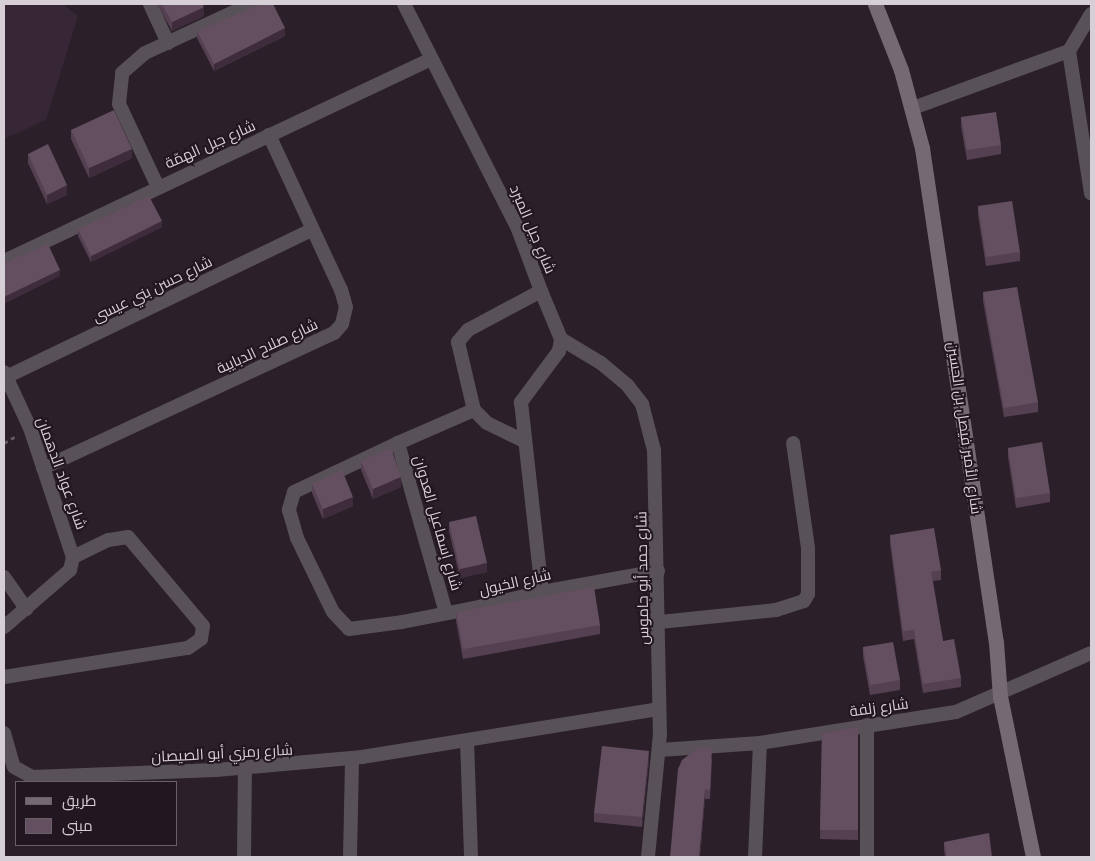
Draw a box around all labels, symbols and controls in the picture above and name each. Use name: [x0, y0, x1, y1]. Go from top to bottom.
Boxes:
street label: شارع جبل الهمّة: [162, 116, 258, 172]
street label: شارع جبل المبرد: [506, 182, 560, 276]
street label: شارع حسن بني عيسى: [89, 252, 215, 326]
street label: شارع صلاح الدبايبة: [213, 315, 321, 377]
street label: شارع الأمير فيصل بن الحسين: [944, 341, 986, 515]
street label: شارع عواد الدهمان: [33, 414, 91, 532]
street label: شارع إسماعيل العدوان: [410, 453, 466, 593]
street label: شارع حمد أبو جاموس: [632, 511, 652, 645]
street label: شارع الخيول: [477, 565, 553, 599]
street label: شارع زلفة: [848, 694, 910, 720]
street label: شارع رمزي أبو الصيصان: [151, 740, 293, 766]
legend: [15, 781, 178, 846]
text: طريق: [62, 791, 96, 810]
text: مبنى: [62, 816, 93, 835]

